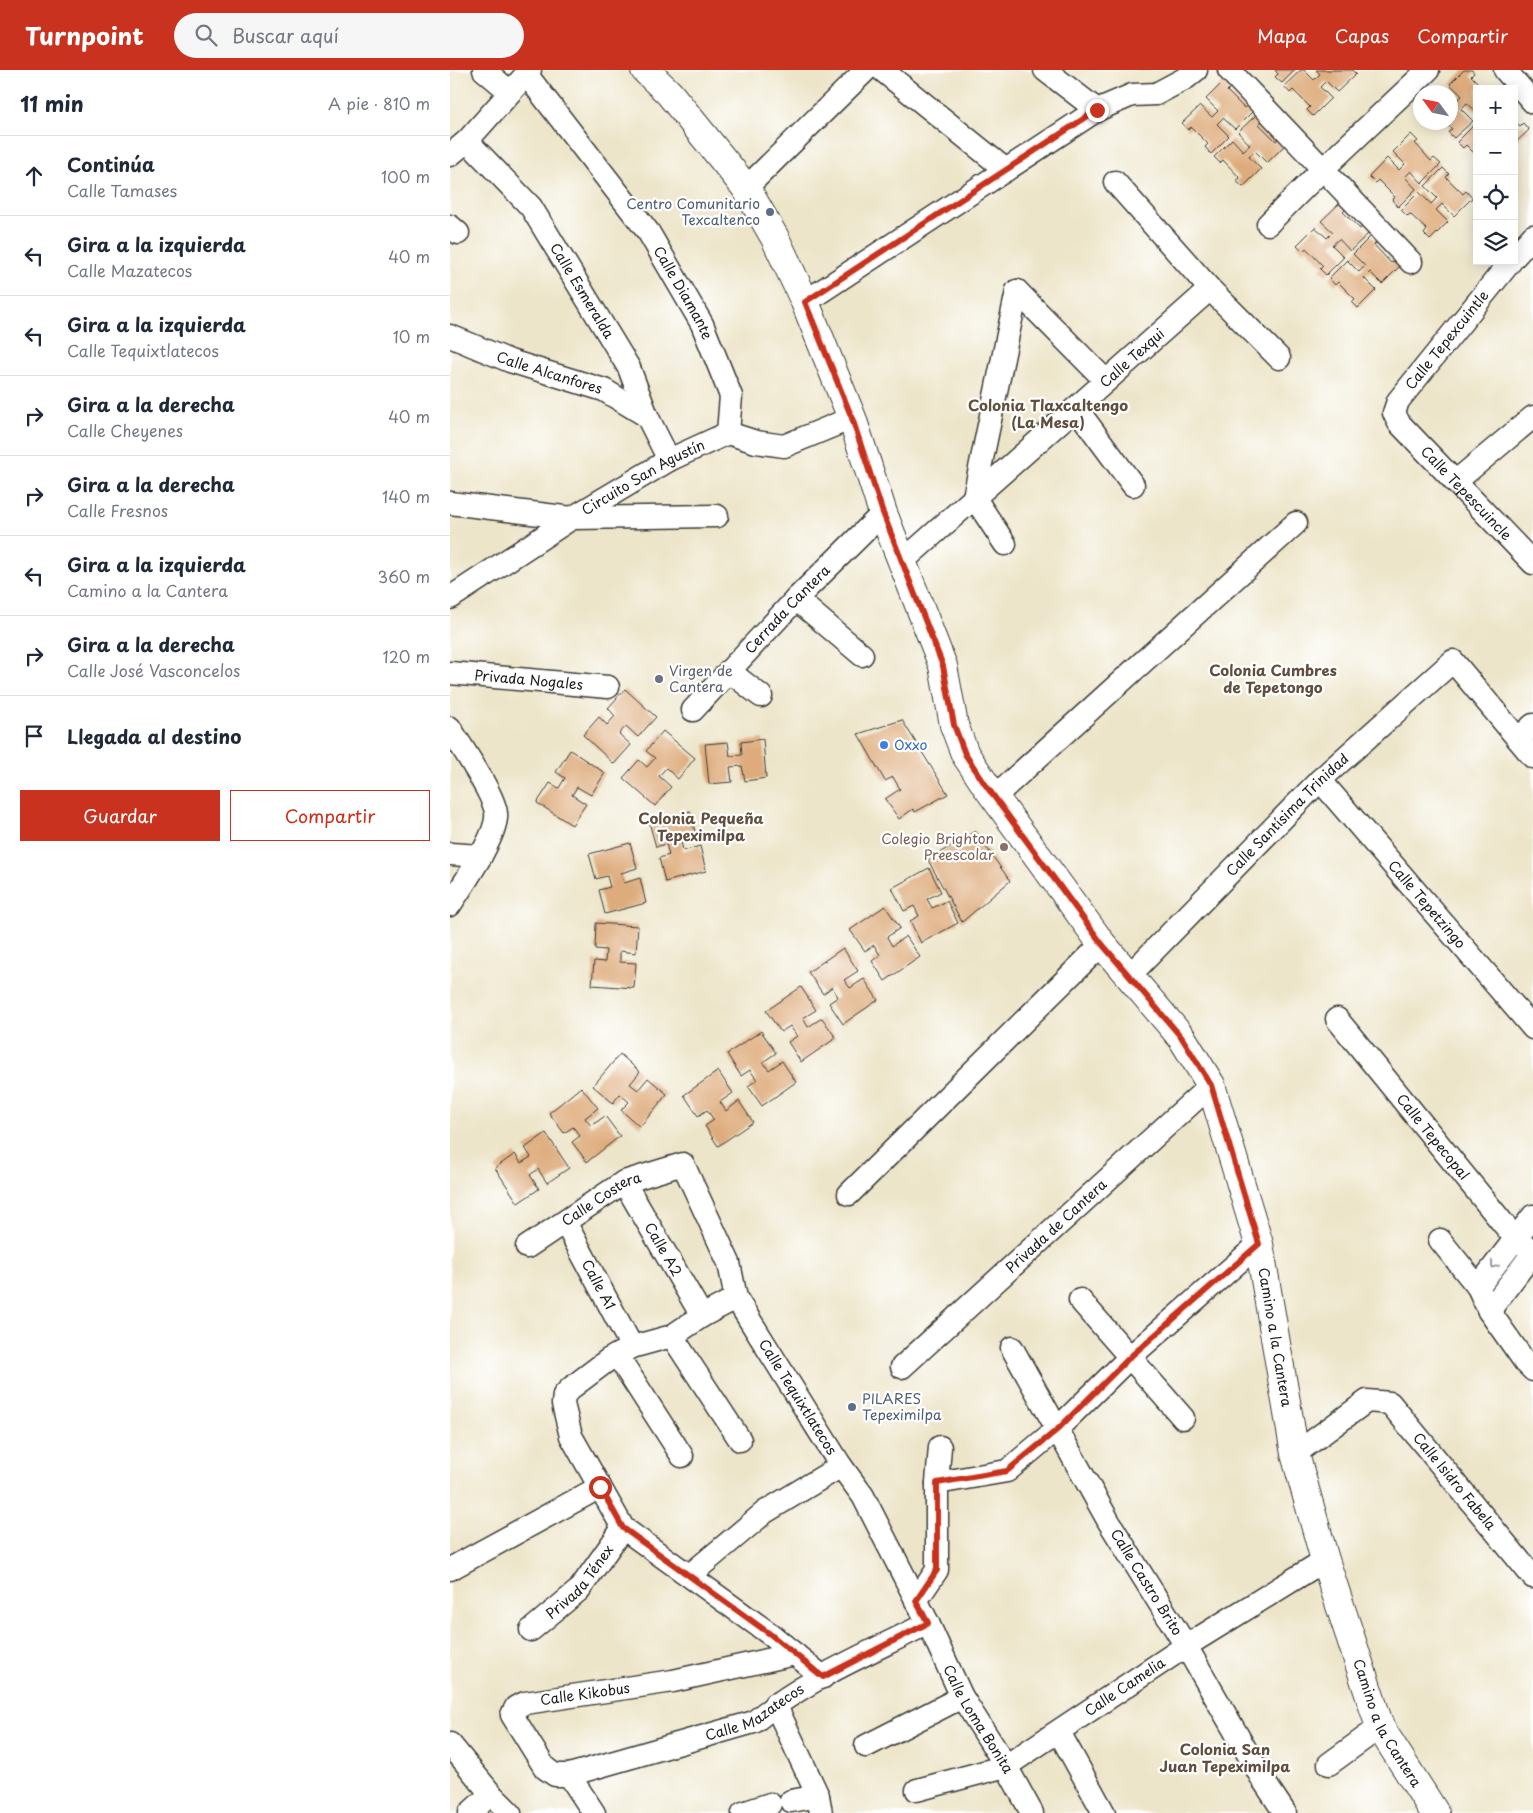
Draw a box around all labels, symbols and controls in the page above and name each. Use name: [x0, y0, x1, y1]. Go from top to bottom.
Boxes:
search box: [174, 13, 524, 58]
text: Turnpoint: [25, 17, 144, 53]
icon: search: [192, 21, 220, 49]
text: Buscar aquí: [232, 21, 339, 49]
text: Mapa: [1257, 22, 1307, 49]
text: Capas: [1335, 22, 1389, 49]
text: Compartir: [1417, 22, 1508, 49]
north arrow: [1413, 85, 1458, 130]
map controls: [1473, 85, 1518, 265]
button: +: [1473, 85, 1518, 130]
text: 11 min: [20, 87, 84, 119]
text: A pie · 810 m: [328, 91, 430, 115]
route end: [1086, 99, 1109, 122]
button: −: [1473, 130, 1518, 175]
text: Continúa: [67, 150, 155, 178]
icon: ahead: [20, 162, 48, 190]
text: 100 m: [381, 164, 430, 188]
button: locate: [1473, 175, 1518, 220]
text: Calle Tamases: [67, 178, 177, 202]
place label: Centro Comunitario Texcaltenco: [626, 193, 760, 230]
marker: Centro Comunitario Texcaltenco: [764, 206, 776, 218]
button: layers: [1473, 220, 1518, 265]
text: Gira a la izquierda: [67, 230, 246, 258]
street label: Calle Esmeralda: [545, 239, 620, 343]
icon: left: [20, 242, 48, 270]
street label: Calle Diamante: [649, 242, 718, 343]
text: 40 m: [388, 244, 430, 268]
text: Calle Mazatecos: [67, 258, 192, 282]
street label: Calle Tepexcuintle: [1400, 285, 1493, 394]
text: Gira a la izquierda: [67, 310, 246, 338]
icon: left: [20, 322, 48, 350]
street label: Calle Texqui: [1095, 323, 1169, 392]
text: 10 m: [393, 324, 430, 348]
text: Calle Tequixtlatecos: [67, 338, 219, 362]
street label: Calle Alcanfores: [493, 345, 605, 399]
text: Gira a la derecha: [67, 390, 235, 418]
district label: Colonia Tlaxcaltengo (La Mesa): [968, 393, 1128, 433]
icon: right: [20, 402, 48, 430]
text: 40 m: [388, 404, 430, 428]
text: Calle Cheyenes: [67, 418, 183, 442]
street label: Circuito San Agustín: [577, 434, 708, 520]
street label: Calle Tepescuincle: [1416, 441, 1517, 545]
text: Gira a la derecha: [67, 470, 235, 498]
icon: right: [20, 482, 48, 510]
text: 140 m: [382, 484, 430, 508]
text: Calle Fresnos: [67, 498, 168, 522]
text: Gira a la izquierda: [67, 550, 246, 578]
street label: Cerrada Cantera: [739, 560, 835, 658]
icon: left: [20, 562, 48, 590]
text: 360 m: [378, 564, 430, 588]
text: Camino a la Cantera: [67, 578, 228, 602]
text: Gira a la derecha: [67, 630, 235, 658]
icon: right: [20, 642, 48, 670]
text: 120 m: [383, 644, 430, 668]
text: Calle José Vasconcelos: [67, 658, 240, 682]
district label: Colonia Cumbres de Tepetongo: [1209, 658, 1337, 698]
place label: Virgen de Cantera: [669, 660, 733, 697]
street label: Privada Nogales: [473, 664, 584, 695]
marker: Virgen de Cantera: [653, 673, 665, 685]
icon: arrive: [20, 722, 48, 750]
text: Llegada al destino: [67, 722, 241, 750]
place label: Oxxo: [894, 734, 927, 755]
marker: Oxxo: [878, 739, 890, 751]
street label: Calle Santísima Trinidad: [1221, 748, 1353, 881]
button: Guardar: [20, 790, 220, 841]
button: Compartir: [230, 790, 430, 841]
district label: Colonia Pequeña Tepeximilpa: [638, 806, 764, 846]
place label: Colegio Brighton Preescolar: [881, 828, 995, 865]
marker: Colegio Brighton Preescolar: [998, 841, 1010, 853]
street label: Calle Tepetzingo: [1383, 855, 1471, 953]
street label: Calle Tepecopal: [1392, 1089, 1475, 1184]
street label: Calle Costera: [557, 1166, 644, 1231]
street label: Privada de Cantera: [1001, 1174, 1112, 1277]
street label: Calle A2: [640, 1218, 688, 1280]
street label: Calle A1: [577, 1256, 621, 1313]
one-way arrow: [1492, 1259, 1500, 1268]
street label: Camino a la Cantera: [1253, 1266, 1298, 1409]
street label: Calle Tequixtlatecos: [754, 1335, 842, 1459]
place label: PILARES Tepeximilpa: [862, 1388, 942, 1425]
marker: PILARES Tepeximilpa: [846, 1401, 858, 1413]
street label: Calle Isidro Fabela: [1408, 1428, 1502, 1535]
route start: [589, 1476, 612, 1499]
street label: Calle Castro Brito: [1106, 1525, 1188, 1639]
street label: Privada Ténex: [541, 1540, 618, 1623]
street label: Calle Camelia: [1080, 1652, 1169, 1721]
street label: Camino a la Cantera: [1348, 1656, 1427, 1792]
street label: Calle Loma Bonita: [938, 1661, 1019, 1777]
street label: Calle Kikobus: [539, 1677, 631, 1710]
street label: Calle Mazatecos: [703, 1678, 808, 1745]
district label: Colonia San Juan Tepeximilpa: [1160, 1737, 1291, 1777]

